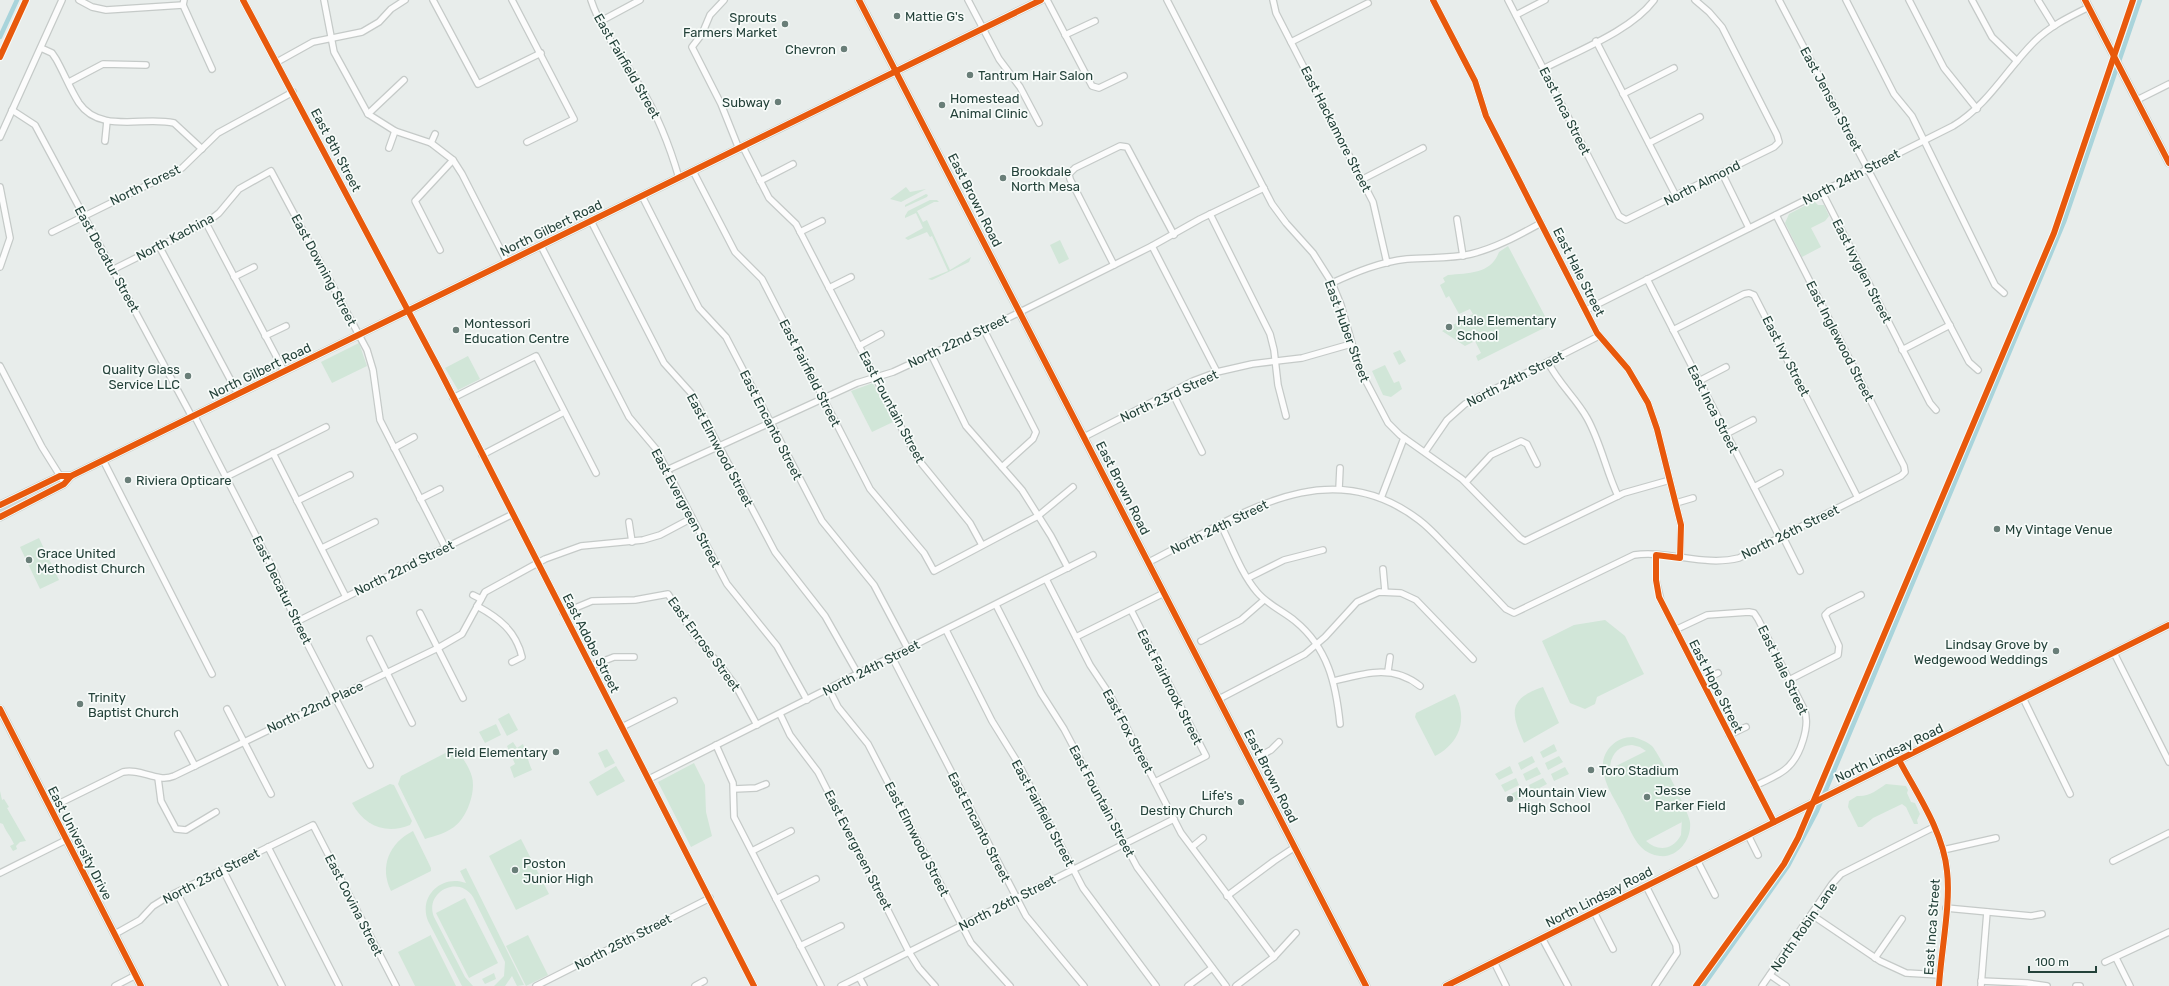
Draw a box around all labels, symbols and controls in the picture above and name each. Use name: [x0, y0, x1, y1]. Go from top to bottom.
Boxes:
place label: Mattie G's: [905, 9, 965, 24]
place label: Sprouts Farmers Market: [683, 10, 777, 40]
street label: East Fairfield Street: [591, 11, 663, 121]
marker: Mattie G's: [892, 11, 902, 21]
marker: Sprouts Farmers Market: [780, 19, 790, 29]
place label: Chevron: [785, 42, 836, 57]
marker: Chevron: [839, 44, 849, 54]
street label: East Jensen Street: [1797, 44, 1865, 154]
street label: East Hackamore Street: [1298, 64, 1374, 194]
street label: East Inca Street: [1536, 65, 1594, 157]
place label: Tantrum Hair Salon: [978, 68, 1093, 83]
marker: Tantrum Hair Salon: [965, 70, 975, 80]
place label: Homestead Animal Clinic: [950, 91, 1028, 121]
place label: Subway: [722, 95, 770, 110]
marker: Subway: [773, 97, 783, 107]
marker: Homestead Animal Clinic: [937, 100, 947, 110]
street label: East 8th Street: [308, 106, 364, 194]
street label: North 24th Street: [1800, 146, 1902, 208]
street label: East Brown Road: [945, 151, 1005, 249]
street label: North Almond: [1661, 157, 1743, 209]
street label: North Forest: [107, 162, 183, 208]
place label: Brookdale North Mesa: [1011, 164, 1080, 194]
marker: Brookdale North Mesa: [998, 173, 1008, 183]
street label: North Gilbert Road: [497, 197, 605, 259]
street label: East Decatur Street: [72, 203, 142, 315]
street label: North Kachina: [134, 210, 216, 264]
street label: East Downing Street: [287, 212, 360, 329]
street label: East Ivyglen Street: [1828, 217, 1895, 326]
street label: East Hale Street: [1550, 225, 1608, 319]
street label: East Huber Street: [1322, 278, 1372, 384]
street label: East Inglewood Street: [1802, 278, 1877, 404]
street label: North 22nd Street: [905, 311, 1011, 371]
place label: Hale Elementary School: [1457, 313, 1556, 343]
street label: East Ivy Street: [1759, 313, 1813, 399]
place label: Montessori Education Centre: [464, 316, 569, 346]
street label: East Fairfield Street: [776, 317, 844, 429]
marker: Hale Elementary School: [1444, 322, 1454, 332]
marker: Montessori Education Centre: [451, 325, 461, 335]
street label: North Gilbert Road: [206, 340, 314, 402]
street label: North 24th Street: [1464, 348, 1566, 410]
street label: East Fountain Street: [856, 349, 928, 465]
place label: Quality Glass Service LLC: [102, 362, 180, 392]
street label: East Inca Street: [1684, 363, 1742, 455]
street label: North 23rd Street: [1118, 367, 1220, 425]
street label: East Encanto Street: [737, 368, 805, 482]
marker: Quality Glass Service LLC: [183, 371, 193, 381]
street label: East Elmwood Street: [684, 391, 756, 509]
street label: East Brown Road: [1093, 439, 1153, 537]
street label: East Evergreen Street: [647, 446, 724, 570]
place label: Riviera Opticare: [136, 473, 232, 488]
marker: Riviera Opticare: [123, 475, 133, 485]
street label: North 24th Street: [1168, 497, 1270, 557]
street label: North 26th Street: [1739, 502, 1841, 562]
place label: My Vintage Venue: [2005, 522, 2113, 538]
marker: My Vintage Venue: [1992, 524, 2002, 534]
street label: East Decatur Street: [249, 533, 315, 647]
street label: North 22nd Street: [352, 537, 456, 599]
place label: Grace United Methodist Church: [37, 546, 145, 576]
marker: Grace United Methodist Church: [24, 555, 34, 565]
street label: East Adobe Street: [560, 591, 622, 695]
street label: East Enrose Street: [665, 594, 743, 694]
street label: East Hale Street: [1755, 623, 1811, 717]
street label: East Fairbrook Street: [1134, 627, 1206, 747]
street label: North 24th Street: [820, 637, 922, 699]
street label: East Hope Street: [1686, 637, 1746, 735]
place label: Lindsay Grove by Wedgewood Weddings: [1914, 637, 2048, 668]
marker: Lindsay Grove by Wedgewood Weddings: [2051, 646, 2061, 656]
street label: North 22nd Place: [264, 678, 366, 736]
street label: East Fox Street: [1100, 687, 1156, 775]
place label: Trinity Baptist Church: [88, 690, 179, 720]
marker: Trinity Baptist Church: [75, 699, 85, 709]
street label: North Lindsay Road: [1833, 720, 1945, 786]
street label: East Brown Road: [1241, 727, 1301, 825]
street label: East Fountain Street: [1066, 743, 1138, 859]
place label: Field Elementary: [447, 745, 548, 760]
marker: Field Elementary: [551, 747, 561, 757]
street label: East Fairfield Street: [1009, 757, 1077, 869]
place label: Toro Stadium: [1599, 763, 1679, 778]
marker: Toro Stadium: [1586, 765, 1596, 775]
street label: East Encanto Street: [945, 770, 1013, 884]
street label: East Elmwood Street: [882, 779, 952, 899]
place label: Jesse Parker Field: [1655, 783, 1726, 813]
street label: East University Drive: [45, 784, 115, 902]
place label: Mountain View High School: [1518, 785, 1607, 816]
street label: East Evergreen Street: [820, 788, 895, 913]
place label: Life's Destiny Church: [1140, 788, 1233, 818]
marker: Jesse Parker Field: [1642, 792, 1652, 802]
marker: Mountain View High School: [1505, 794, 1515, 804]
marker: Life's Destiny Church: [1236, 797, 1246, 807]
street label: North 23rd Street: [160, 845, 262, 907]
street label: East Covina Street: [322, 852, 386, 958]
place label: Poston Junior High: [523, 856, 593, 887]
street label: North Lindsay Road: [1543, 863, 1655, 931]
marker: Poston Junior High: [510, 865, 520, 875]
street label: North 26th Street: [956, 872, 1058, 934]
street label: East Inca Street: [1921, 878, 1943, 976]
street label: North Robin Lane: [1768, 880, 1840, 974]
street label: North 25th Street: [572, 911, 674, 973]
scale bar: [2029, 948, 2096, 974]
text: 100 m: [2035, 955, 2069, 969]

